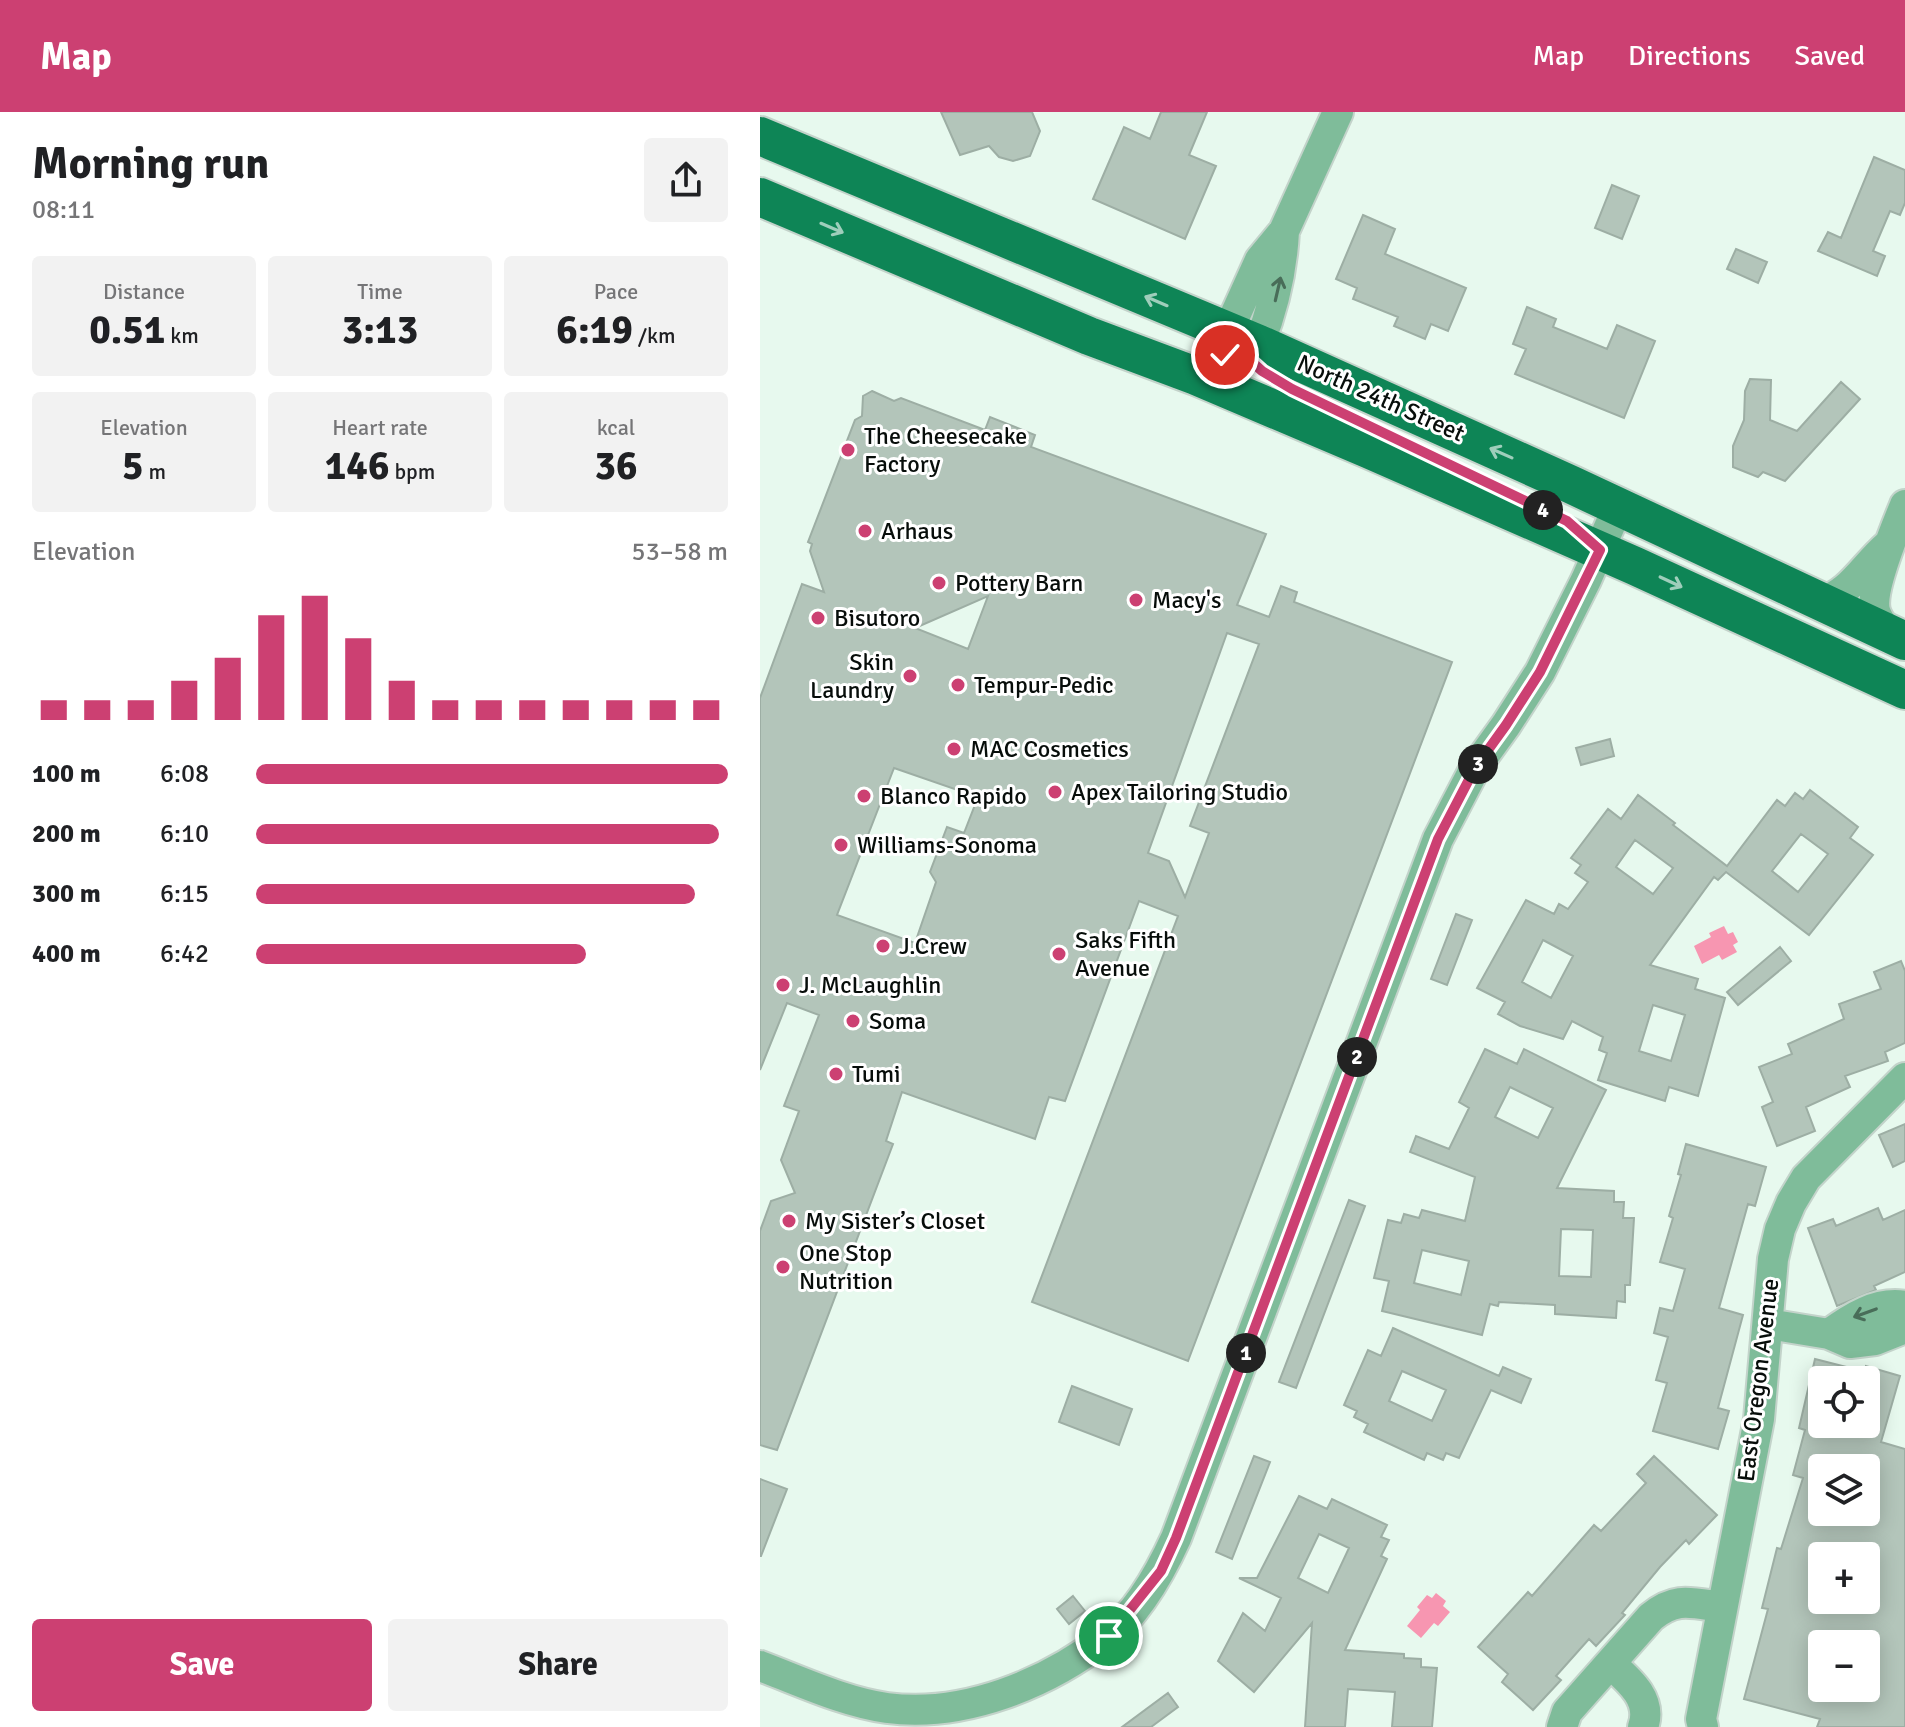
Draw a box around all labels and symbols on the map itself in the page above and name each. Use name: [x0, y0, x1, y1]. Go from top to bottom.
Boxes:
one-way arrow: [819, 221, 844, 236]
one-way arrow: [1271, 276, 1286, 302]
one-way arrow: [1144, 293, 1169, 308]
pin: [1191, 321, 1259, 389]
street label: North 24th Street: [1293, 348, 1469, 448]
place label: The Cheesecake Factory: [864, 421, 1027, 479]
marker: The Cheesecake Factory: [839, 441, 857, 459]
one-way arrow: [1490, 445, 1514, 460]
pin: 4: [1523, 490, 1563, 530]
place label: Arhaus: [881, 516, 953, 546]
marker: Arhaus: [856, 522, 874, 540]
place label: Pottery Barn: [955, 568, 1083, 598]
marker: Pottery Barn: [930, 574, 948, 592]
one-way arrow: [1659, 575, 1683, 590]
place label: Macy's: [1152, 585, 1221, 615]
marker: Macy's: [1127, 591, 1145, 609]
place label: Bisutoro: [834, 603, 920, 633]
marker: Bisutoro: [809, 609, 827, 627]
place label: Skin Laundry: [810, 647, 894, 705]
marker: Skin Laundry: [901, 667, 919, 685]
place label: Tempur-Pedic: [974, 670, 1113, 700]
marker: Tempur-Pedic: [949, 676, 967, 694]
place label: MAC Cosmetics: [970, 734, 1129, 764]
marker: MAC Cosmetics: [945, 740, 963, 758]
pin: 3: [1458, 744, 1498, 784]
place label: Apex Tailoring Studio: [1071, 777, 1288, 807]
place label: Blanco Rapido: [880, 781, 1027, 811]
marker: Apex Tailoring Studio: [1046, 783, 1064, 801]
marker: Blanco Rapido: [855, 787, 873, 805]
place label: Williams-Sonoma: [857, 830, 1037, 860]
marker: Williams-Sonoma: [832, 836, 850, 854]
place label: Saks Fifth Avenue: [1075, 925, 1176, 983]
place label: J.Crew: [899, 931, 967, 961]
marker: J.Crew: [874, 937, 892, 955]
marker: Saks Fifth Avenue: [1050, 945, 1068, 963]
place label: J. McLaughlin: [799, 970, 941, 1000]
marker: J. McLaughlin: [774, 976, 792, 994]
place label: Soma: [869, 1006, 926, 1036]
marker: Soma: [844, 1012, 862, 1030]
pin: 2: [1337, 1037, 1377, 1077]
place label: Tumi: [852, 1059, 901, 1089]
marker: Tumi: [827, 1065, 845, 1083]
place label: My Sister’s Closet: [805, 1206, 985, 1236]
marker: My Sister’s Closet: [780, 1212, 798, 1230]
place label: One Stop Nutrition: [799, 1238, 893, 1296]
marker: One Stop Nutrition: [774, 1258, 792, 1276]
street label: East Oregon Avenue: [1731, 1277, 1785, 1483]
one-way arrow: [1853, 1307, 1878, 1322]
pin: 1: [1226, 1333, 1266, 1373]
pin: [1075, 1602, 1143, 1670]

